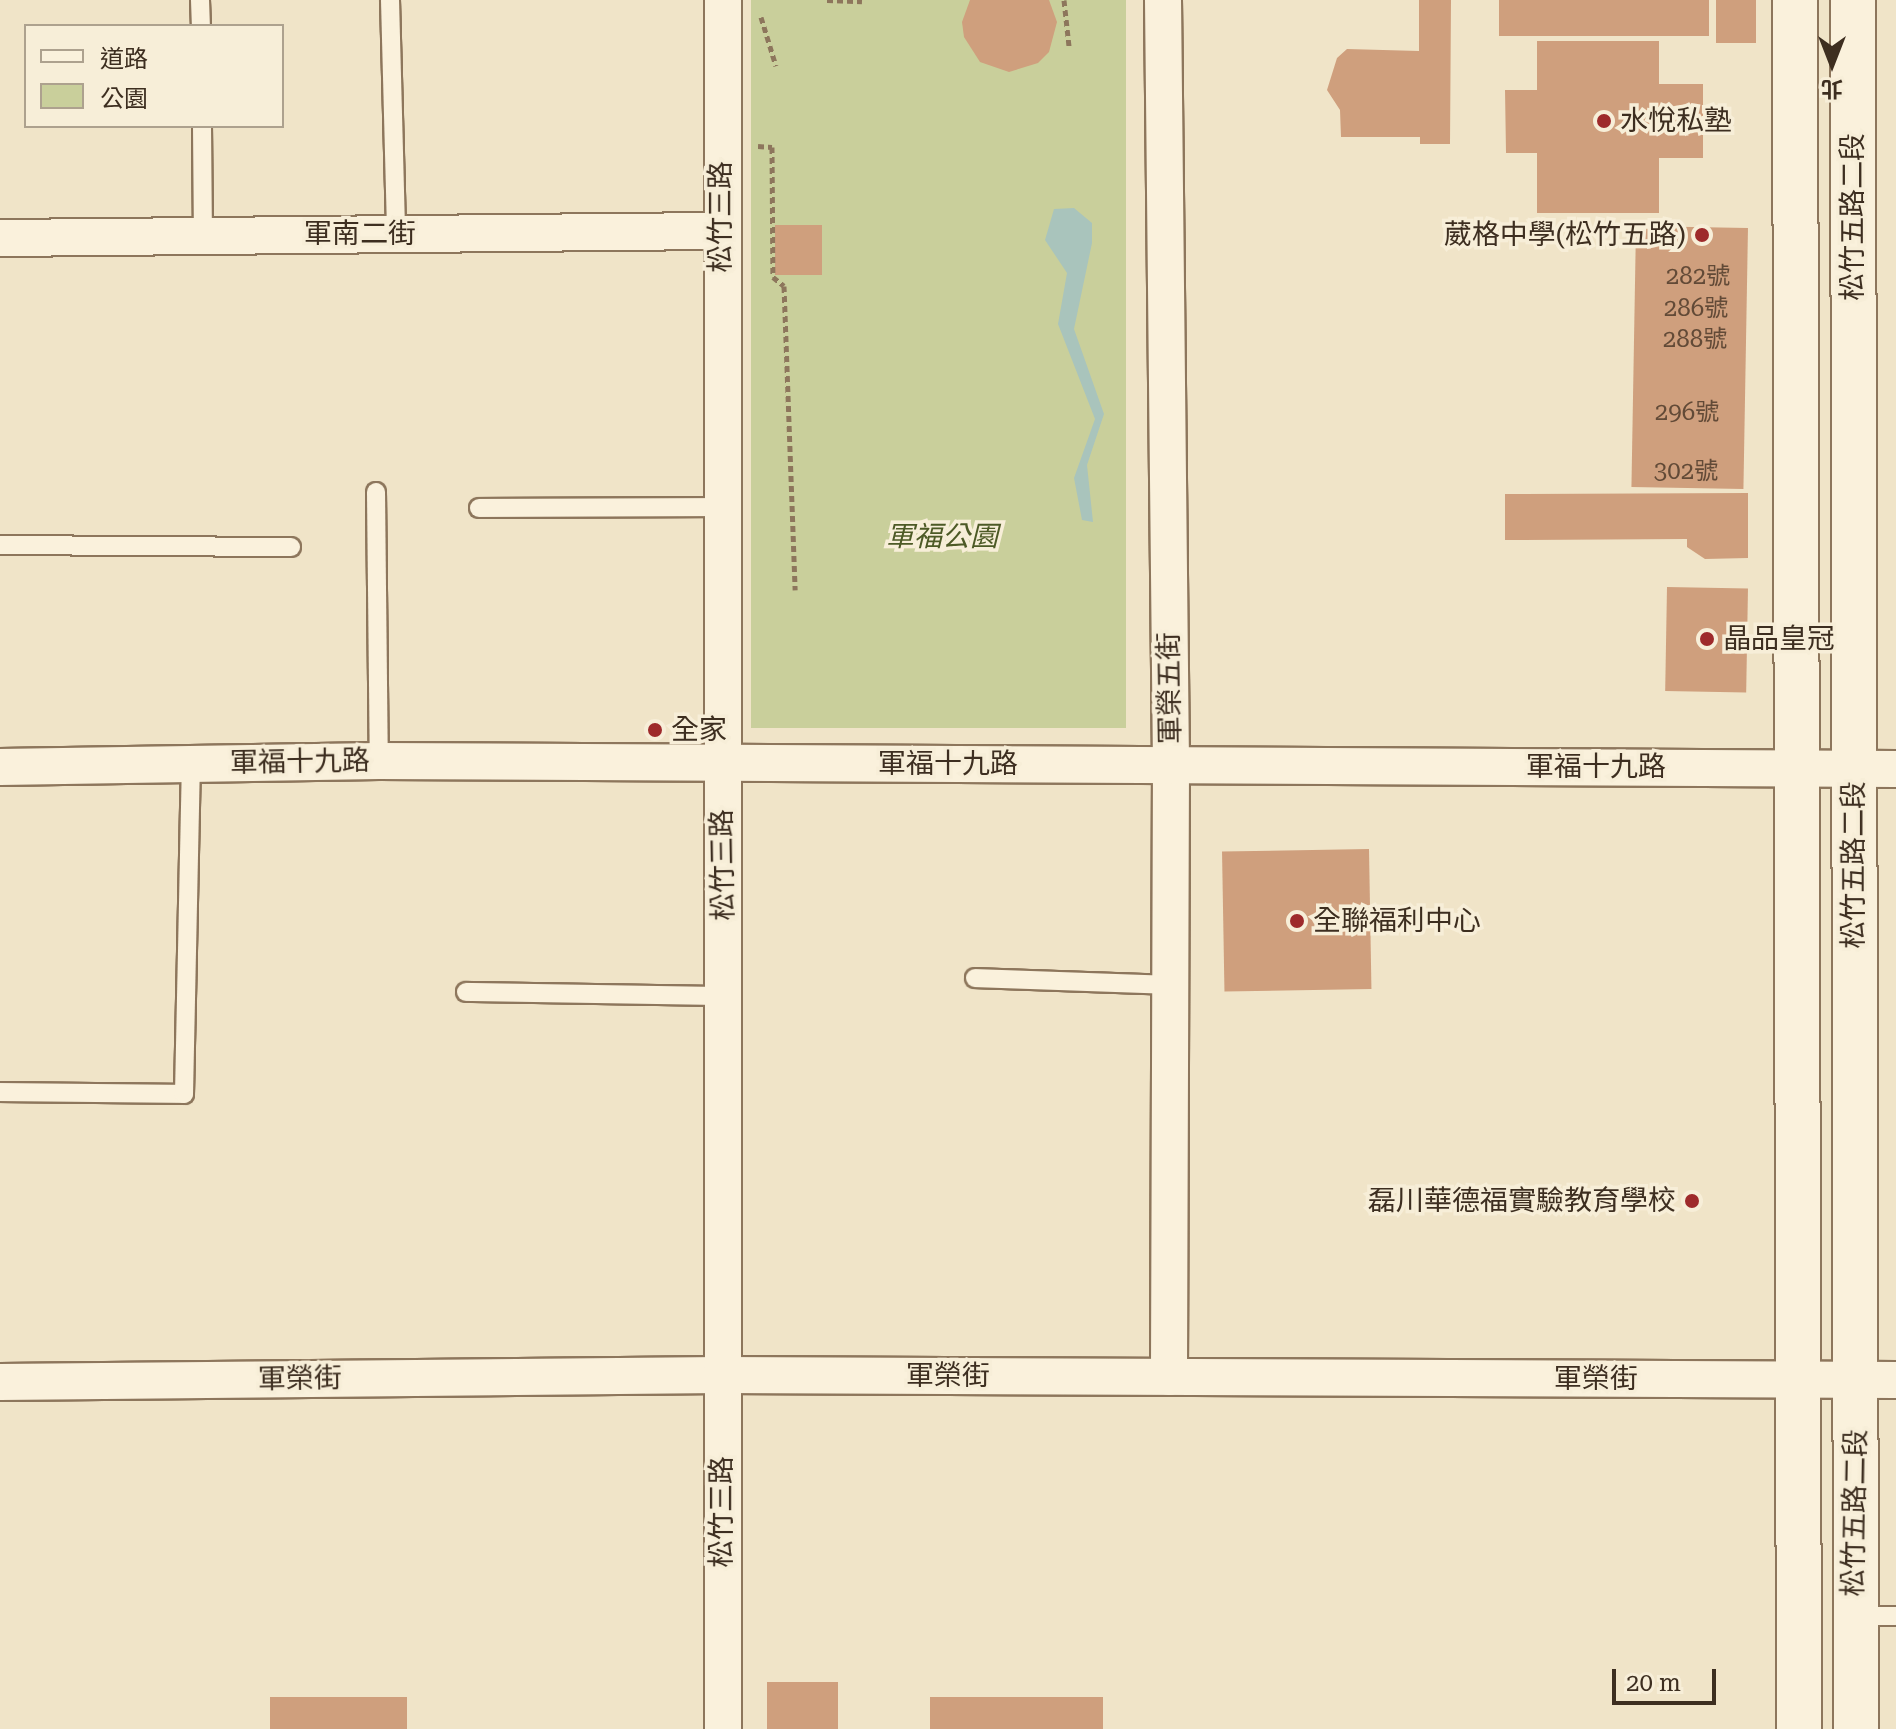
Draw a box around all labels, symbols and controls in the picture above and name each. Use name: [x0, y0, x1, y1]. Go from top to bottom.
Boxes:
legend: [24, 24, 284, 128]
north arrow: [1792, 24, 1872, 104]
text: 道路: [100, 45, 148, 73]
text: 北: [1821, 76, 1843, 101]
text: 公園: [100, 85, 148, 113]
place label: 水悅私塾: [1620, 104, 1732, 138]
marker: 水悅私塾: [1595, 112, 1613, 130]
street label: 松竹五路二段: [1836, 133, 1870, 301]
street label: 松竹三路: [704, 161, 738, 273]
street label: 軍南二街: [304, 217, 416, 251]
place label: 葳格中學(松竹五路): [1444, 218, 1686, 252]
marker: 葳格中學(松竹五路): [1693, 226, 1711, 244]
house number: 282號: [1666, 263, 1730, 291]
house number: 286號: [1664, 295, 1728, 323]
house number: 288號: [1663, 326, 1727, 354]
house number: 296號: [1655, 399, 1719, 427]
house number: 302號: [1654, 458, 1718, 486]
park label: 軍福公園: [886, 520, 998, 554]
place label: 晶品皇冠: [1723, 622, 1835, 656]
marker: 晶品皇冠: [1698, 630, 1716, 648]
street label: 軍榮五街: [1152, 632, 1188, 744]
place label: 全家: [671, 713, 727, 747]
marker: 全家: [646, 721, 664, 739]
street label: 軍福十九路: [230, 744, 370, 780]
street label: 軍福十九路: [878, 747, 1018, 781]
street label: 軍福十九路: [1526, 750, 1666, 784]
street label: 松竹五路二段: [1837, 781, 1871, 949]
street label: 松竹三路: [705, 809, 741, 921]
place label: 全聯福利中心: [1313, 904, 1481, 938]
marker: 全聯福利中心: [1288, 912, 1306, 930]
place label: 磊川華德福實驗教育學校: [1368, 1184, 1676, 1218]
marker: 磊川華德福實驗教育學校: [1683, 1192, 1701, 1210]
street label: 軍榮街: [906, 1359, 990, 1393]
street label: 軍榮街: [258, 1361, 342, 1397]
street label: 軍榮街: [1554, 1362, 1638, 1396]
street label: 松竹五路二段: [1837, 1429, 1873, 1597]
street label: 松竹三路: [705, 1456, 739, 1568]
scale bar: [1616, 1653, 1720, 1703]
text: 20 m: [1626, 1669, 1681, 1697]

